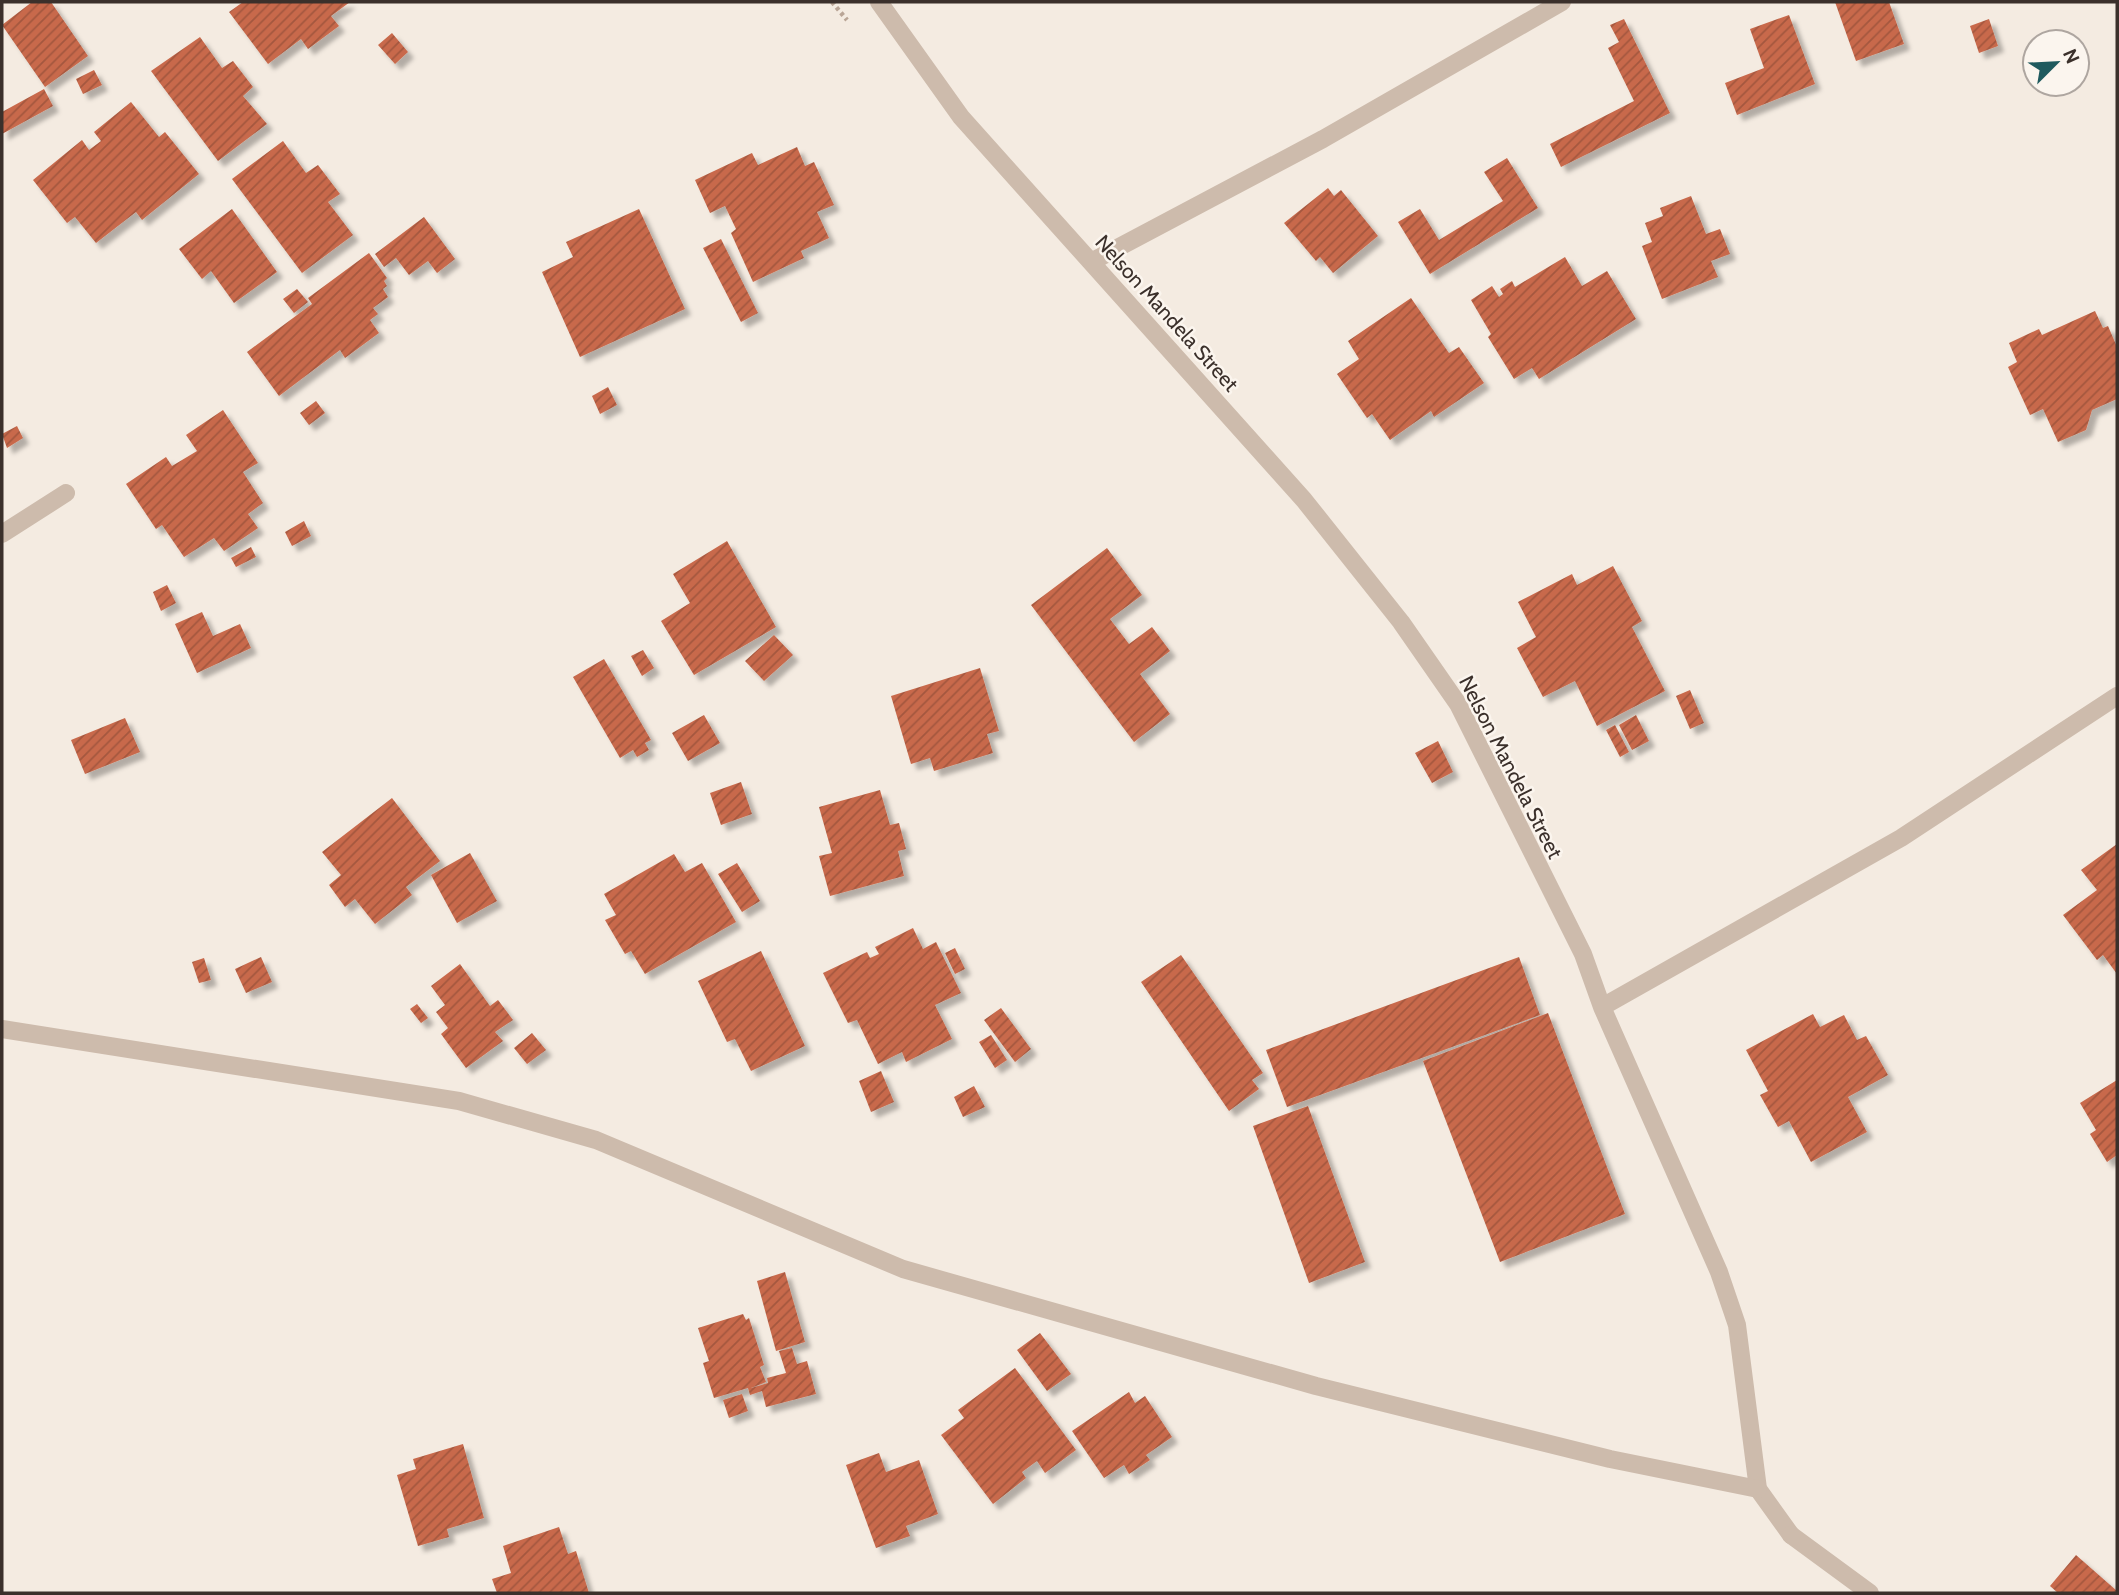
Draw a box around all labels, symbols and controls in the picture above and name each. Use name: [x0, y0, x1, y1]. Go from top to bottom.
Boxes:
north arrow: [2021, 28, 2091, 98]
text: N: [2058, 45, 2084, 67]
street label: Nelson Mandela Street: [1090, 230, 1244, 396]
street label: Nelson Mandela Street: [1454, 671, 1568, 863]

